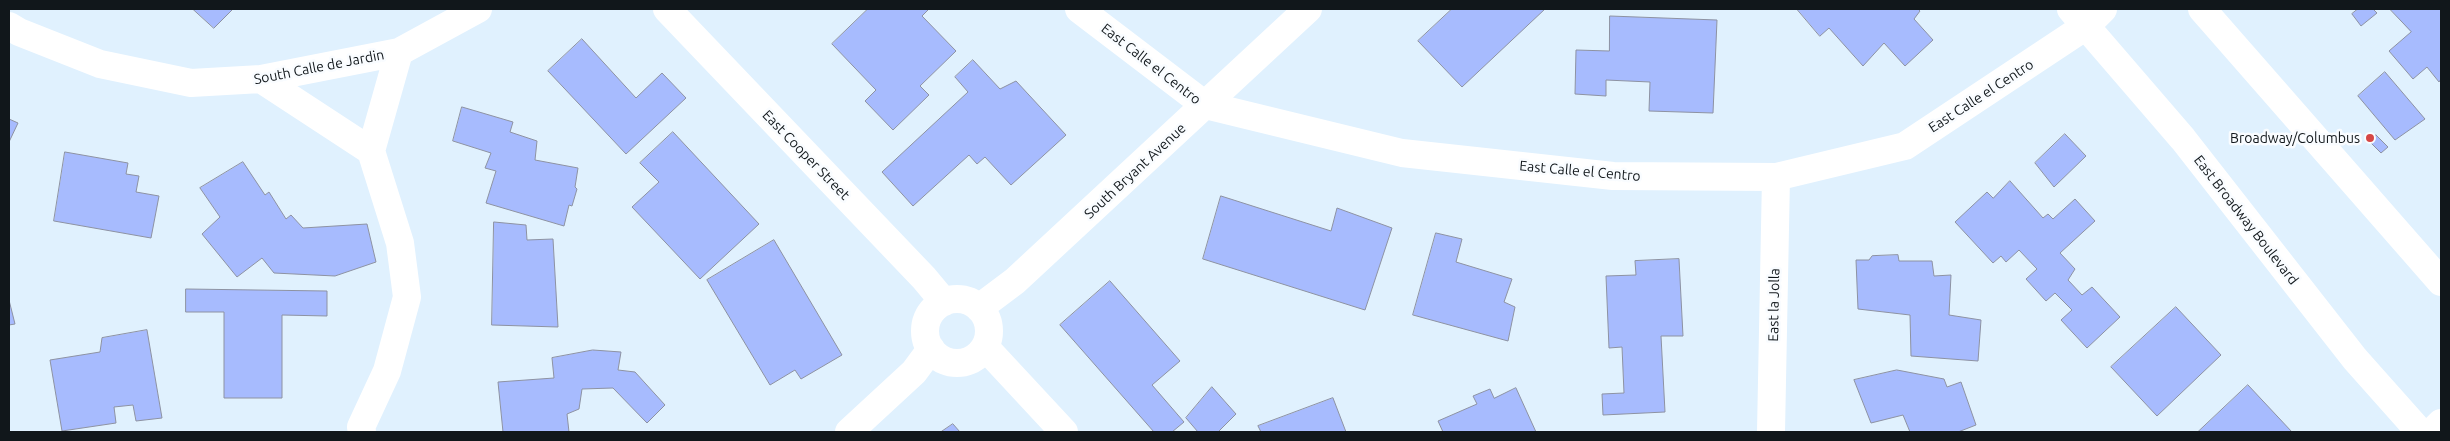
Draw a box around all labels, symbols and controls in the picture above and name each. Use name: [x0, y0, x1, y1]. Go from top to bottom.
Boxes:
street label: East Calle el Centro: [1098, 20, 1204, 108]
street label: South Calle de Jardin: [252, 46, 386, 88]
street label: East Calle el Centro: [1925, 56, 2037, 136]
street label: East Cooper Street: [759, 107, 853, 203]
street label: South Bryant Avenue: [1081, 120, 1189, 222]
place label: Broadway/Columbus: [2230, 130, 2360, 146]
marker: Broadway/Columbus: [2364, 132, 2376, 144]
street label: East Broadway Boulevard: [2190, 152, 2302, 288]
street label: East Calle el Centro: [1519, 157, 1641, 185]
street label: East la Jolla: [1765, 268, 1783, 342]

